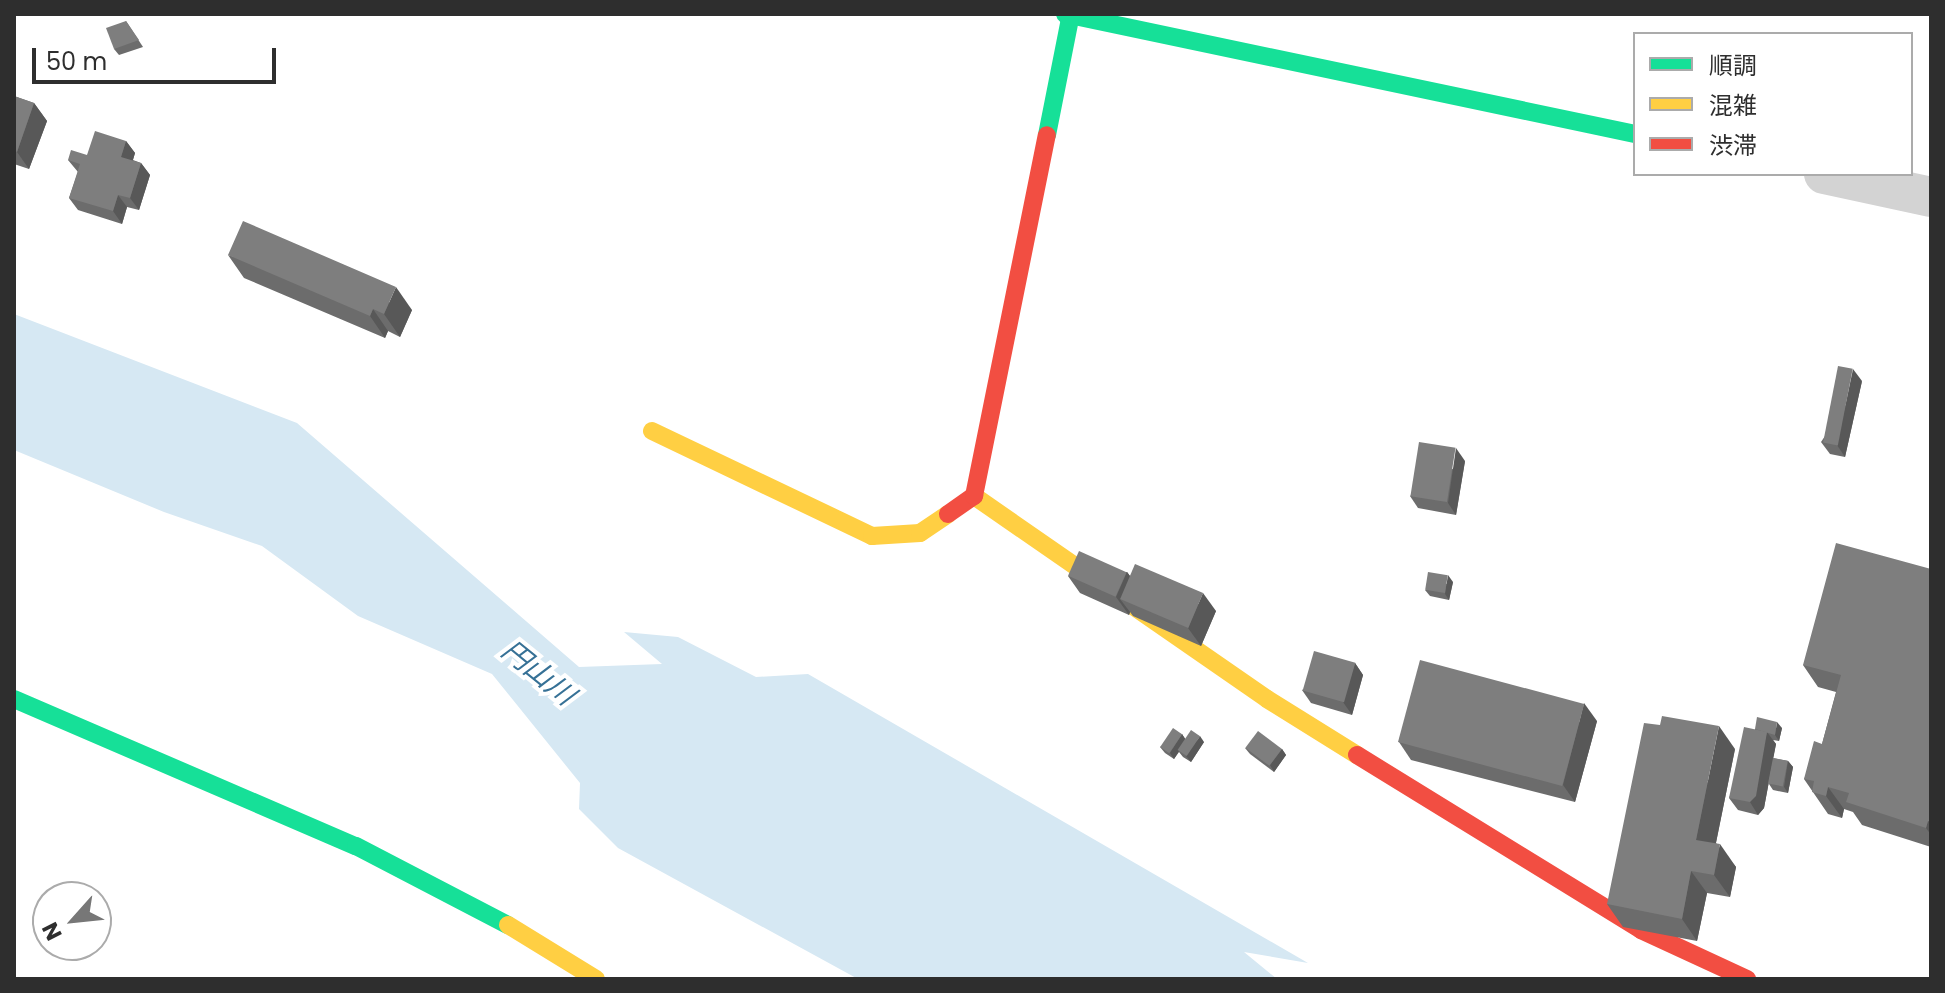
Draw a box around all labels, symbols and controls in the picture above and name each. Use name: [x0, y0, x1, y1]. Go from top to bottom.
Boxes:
scale bar: [36, 32, 280, 82]
legend: [1633, 32, 1913, 176]
text: 50 m: [46, 45, 107, 78]
text: 順調: [1709, 49, 1757, 82]
text: 混雑: [1709, 89, 1757, 122]
text: 渋滞: [1709, 129, 1757, 162]
water label: 円山川: [495, 634, 581, 712]
north arrow: [32, 881, 112, 961]
text: N: [34, 917, 70, 946]

